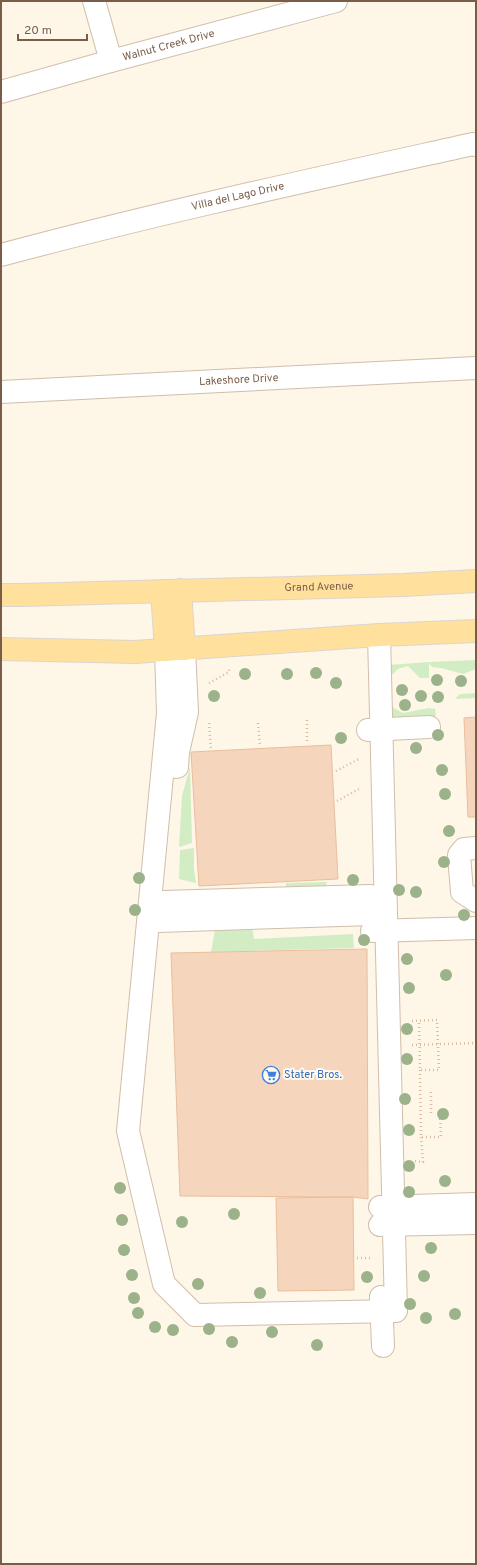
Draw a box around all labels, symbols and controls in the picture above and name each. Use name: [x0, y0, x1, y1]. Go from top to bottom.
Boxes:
scale bar: [18, 16, 87, 42]
text: 20 m: [24, 23, 52, 39]
street label: Walnut Creek Drive: [121, 27, 216, 65]
street label: Villa del Lago Drive: [190, 179, 286, 214]
street label: Lakeshore Drive: [199, 371, 279, 389]
street label: Grand Avenue: [284, 579, 354, 595]
supermarket icon: Stater Bros.: [261, 1065, 281, 1085]
place label: Stater Bros.: [284, 1068, 342, 1082]

